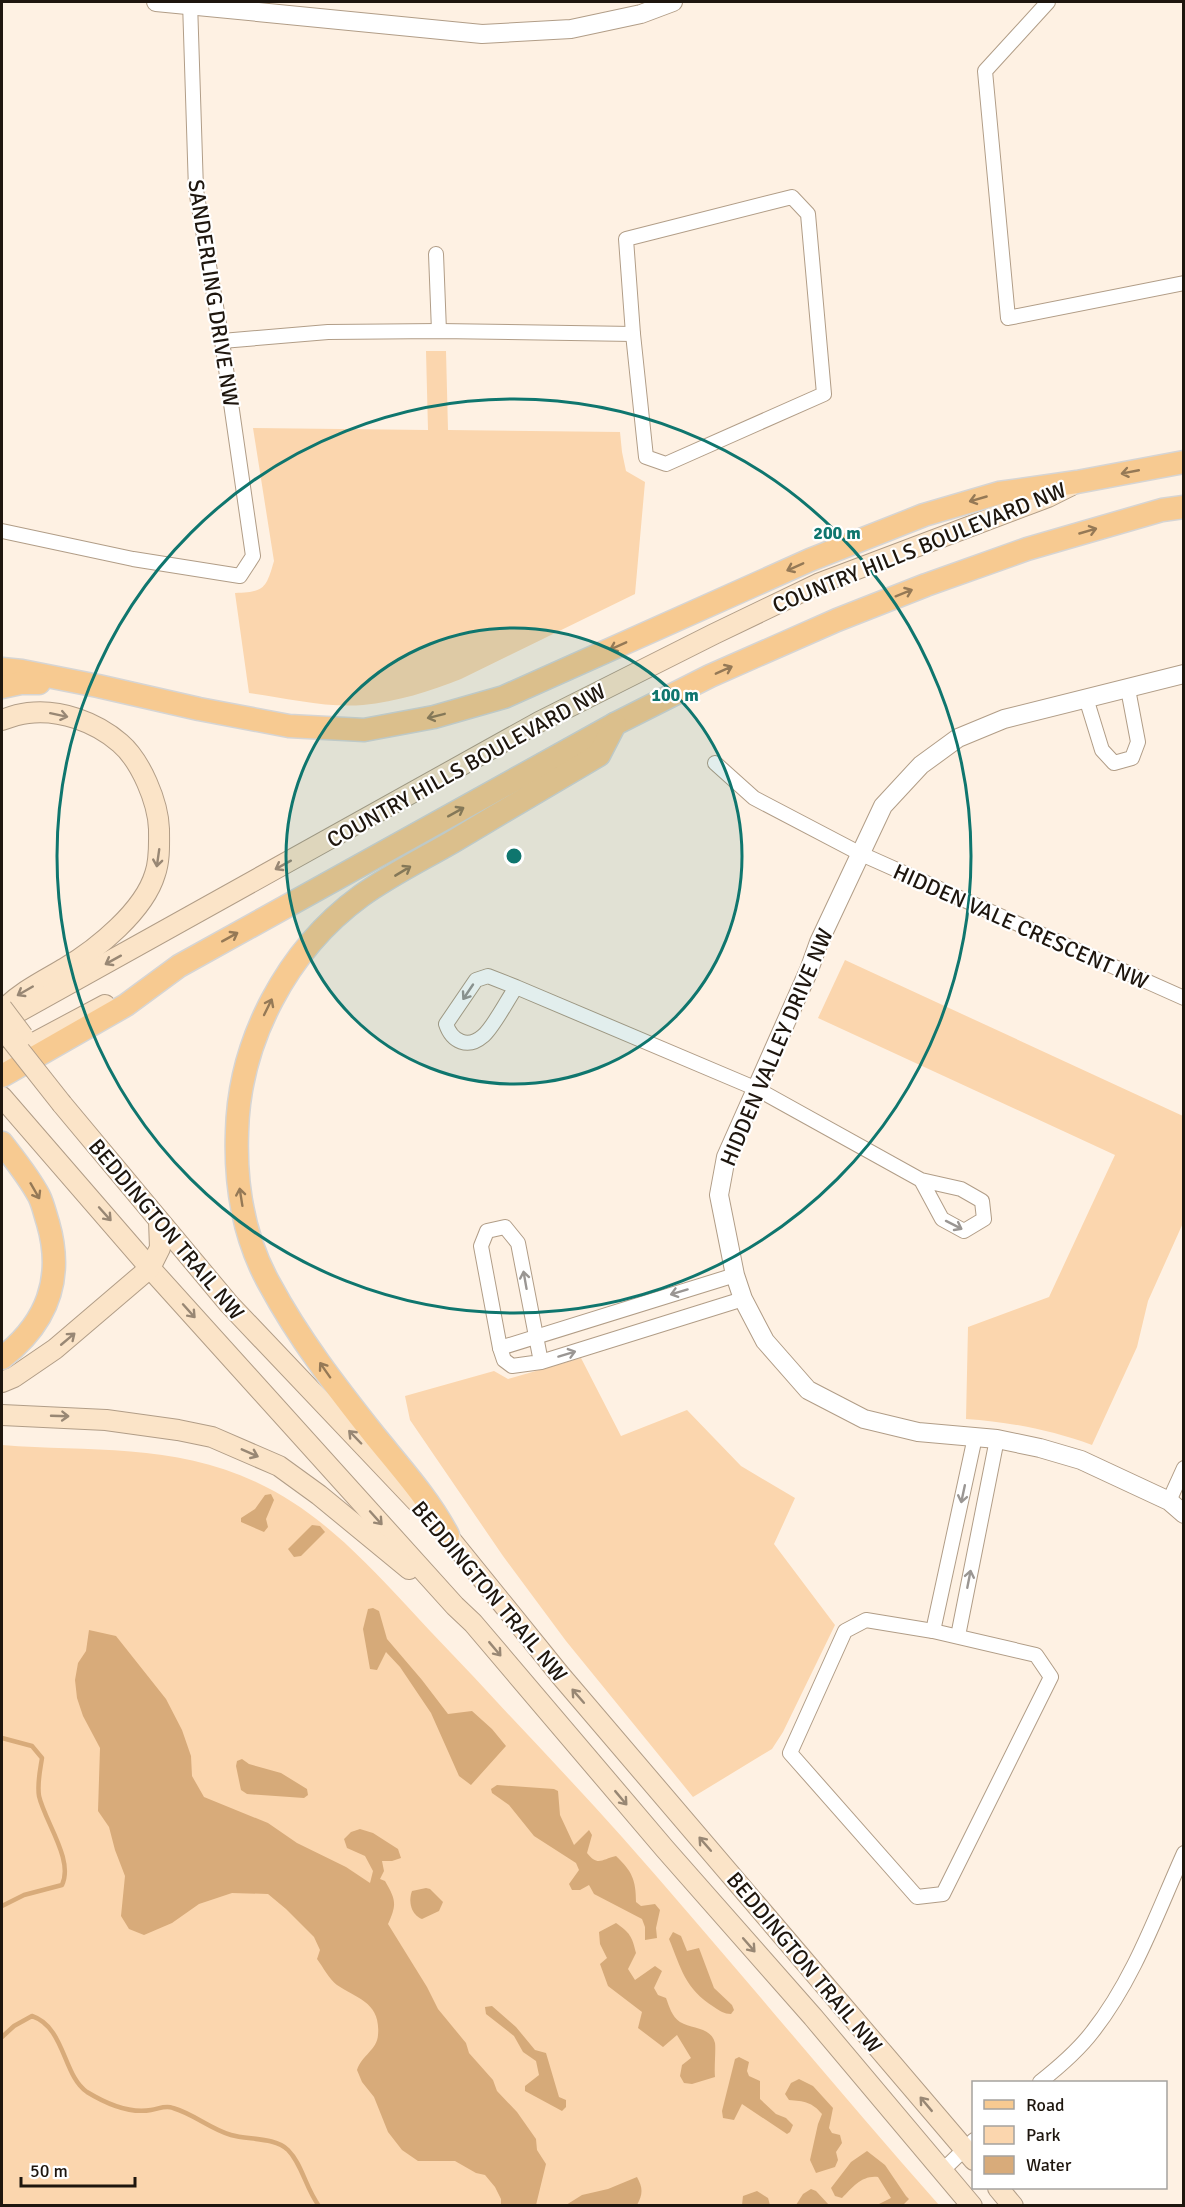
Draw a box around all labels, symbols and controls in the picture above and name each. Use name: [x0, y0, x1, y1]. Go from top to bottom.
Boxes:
street label: SANDERLING DRIVE NW: [182, 178, 245, 409]
one-way arrow: [1121, 467, 1141, 478]
street label: COUNTRY HILLS BOULEVARD NW: [768, 476, 1070, 619]
one-way arrow: [969, 494, 988, 505]
text: 200 m: [813, 522, 861, 544]
one-way arrow: [1079, 525, 1098, 536]
one-way arrow: [787, 561, 805, 573]
one-way arrow: [894, 587, 912, 598]
one-way arrow: [609, 641, 627, 653]
one-way arrow: [715, 664, 733, 675]
street label: COUNTRY HILLS BOULEVARD NW: [322, 677, 611, 854]
text: 100 m: [651, 684, 699, 706]
one-way arrow: [49, 709, 68, 721]
one-way arrow: [427, 710, 446, 722]
one-way arrow: [447, 806, 464, 818]
centre of rings: [504, 846, 524, 866]
one-way arrow: [152, 848, 163, 868]
street label: HIDDEN VALE CRESCENT NW: [889, 858, 1153, 995]
one-way arrow: [275, 860, 293, 871]
one-way arrow: [394, 865, 411, 877]
street label: HIDDEN VALLEY DRIVE NW: [714, 924, 839, 1170]
one-way arrow: [221, 931, 238, 943]
one-way arrow: [105, 954, 122, 966]
one-way arrow: [461, 984, 474, 1001]
one-way arrow: [17, 986, 34, 998]
one-way arrow: [263, 999, 275, 1017]
street label: BEDDINGTON TRAIL NW: [83, 1133, 250, 1326]
one-way arrow: [29, 1182, 41, 1199]
one-way arrow: [235, 1188, 246, 1207]
one-way arrow: [98, 1206, 112, 1221]
one-way arrow: [945, 1220, 963, 1232]
one-way arrow: [519, 1270, 530, 1290]
one-way arrow: [670, 1287, 689, 1298]
one-way arrow: [182, 1303, 196, 1318]
one-way arrow: [60, 1332, 75, 1346]
one-way arrow: [557, 1347, 576, 1358]
one-way arrow: [319, 1363, 331, 1379]
one-way arrow: [49, 1411, 69, 1422]
one-way arrow: [348, 1429, 362, 1444]
one-way arrow: [240, 1448, 259, 1459]
one-way arrow: [956, 1484, 968, 1503]
street label: BEDDINGTON TRAIL NW: [406, 1495, 573, 1688]
one-way arrow: [369, 1511, 383, 1526]
one-way arrow: [964, 1570, 975, 1589]
one-way arrow: [488, 1641, 502, 1656]
one-way arrow: [571, 1689, 585, 1704]
one-way arrow: [614, 1790, 628, 1805]
one-way arrow: [698, 1836, 711, 1852]
street label: BEDDINGTON TRAIL NW: [721, 1866, 888, 2059]
one-way arrow: [742, 1937, 756, 1952]
legend: [972, 2081, 1167, 2189]
text: Road: [1026, 2094, 1065, 2116]
one-way arrow: [919, 2097, 933, 2112]
text: Park: [1026, 2124, 1061, 2146]
scale bar: [21, 2150, 135, 2188]
text: Water: [1026, 2154, 1072, 2176]
text: 50 m: [30, 2160, 68, 2182]

